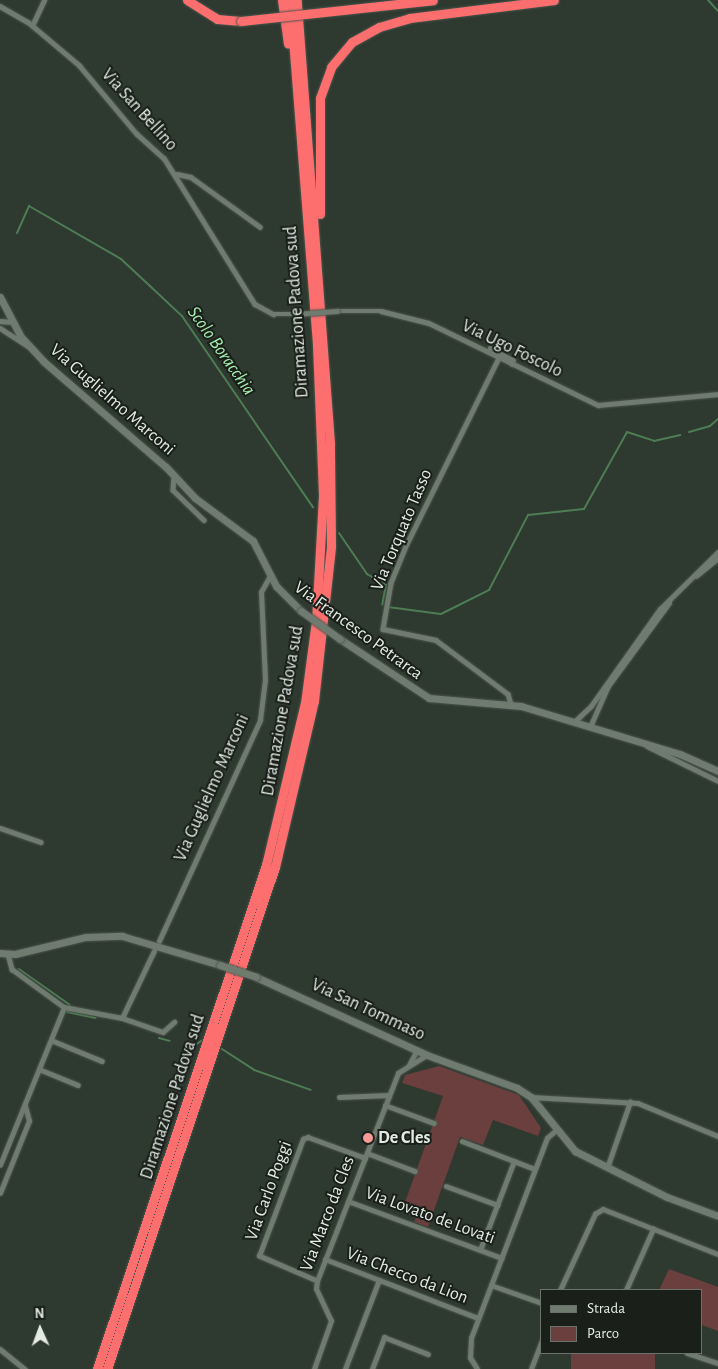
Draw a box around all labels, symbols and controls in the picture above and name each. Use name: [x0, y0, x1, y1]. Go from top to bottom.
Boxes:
street label: Via San Bellino: [96, 64, 182, 156]
street label: Diramazione Padova sud: [280, 225, 314, 399]
water label: Scolo Boracchia: [182, 302, 260, 400]
street label: Via Ugo Foscolo: [458, 315, 566, 383]
street label: Via Guglielmo Marconi: [45, 340, 179, 460]
street label: Via Torquato Tasso: [367, 466, 437, 594]
street label: Via Francesco Petrarca: [289, 577, 427, 685]
street label: Diramazione Padova sud: [257, 624, 309, 798]
street label: Via Guglielmo Marconi: [170, 711, 254, 865]
street label: Via San Tommaso: [308, 974, 428, 1046]
street label: Diramazione Padova sud: [136, 1012, 210, 1182]
place label: De Cles: [378, 1127, 430, 1149]
marker: De Cles: [362, 1132, 374, 1144]
street label: Via Carlo Poggi: [241, 1138, 297, 1244]
street label: Via Marco da Cles: [296, 1153, 360, 1275]
street label: Via Lovato de Lovati: [362, 1182, 498, 1250]
street label: Via Checco da Lion: [343, 1243, 471, 1309]
legend: [540, 1289, 703, 1354]
text: Strada: [587, 1301, 625, 1316]
north arrow: [15, 1304, 65, 1354]
text: N: [34, 1307, 45, 1321]
text: Parco: [587, 1326, 619, 1341]

